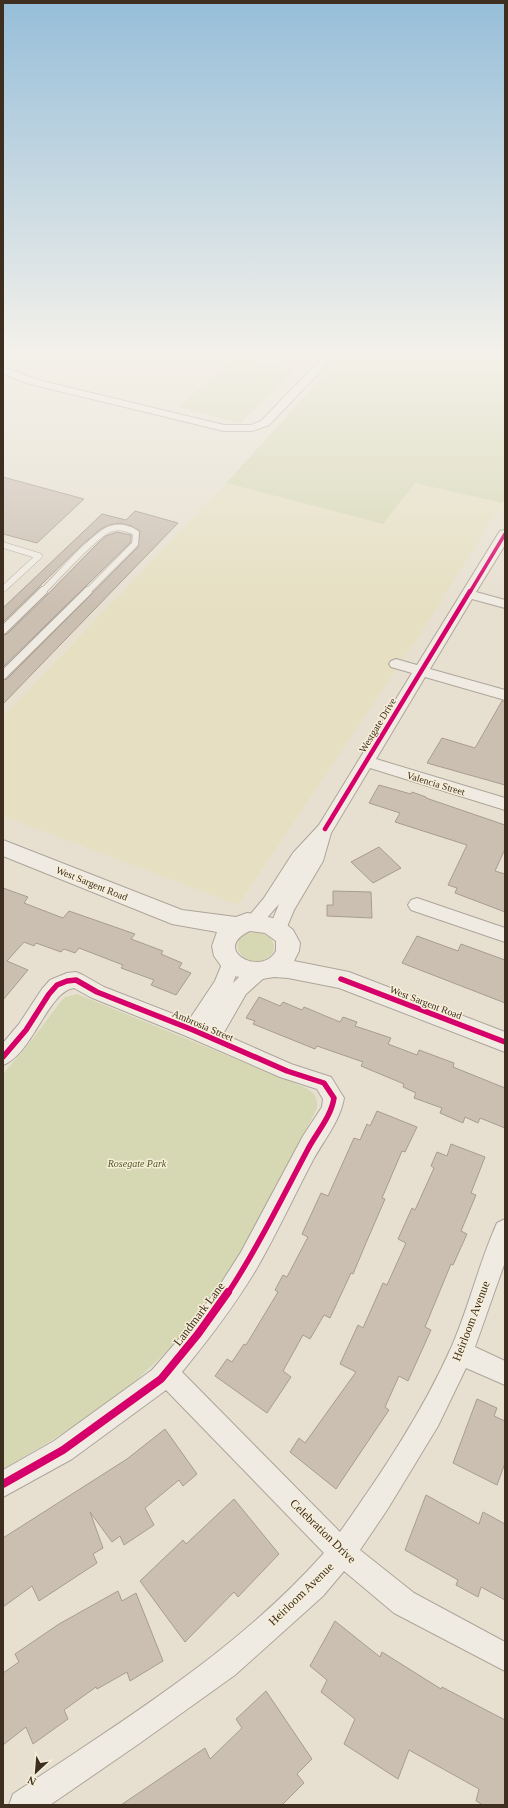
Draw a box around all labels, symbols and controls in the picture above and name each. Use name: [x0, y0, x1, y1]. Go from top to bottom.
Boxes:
street label: Westgate Drive: [357, 696, 398, 755]
street label: Valencia Street: [405, 769, 466, 798]
street label: West Sargent Road: [54, 864, 129, 903]
street label: West Sargent Road: [388, 984, 463, 1021]
street label: Ambrosia Street: [171, 1008, 235, 1043]
park label: Rosegate Park: [107, 1158, 167, 1169]
street label: Landmark Lane: [170, 1279, 228, 1349]
street label: Heirloom Avenue: [449, 1279, 493, 1363]
street label: Celebration Drive: [287, 1496, 359, 1566]
street label: Heirloom Avenue: [266, 1560, 336, 1628]
north arrow: [16, 1752, 56, 1792]
text: N: [25, 1774, 38, 1788]

